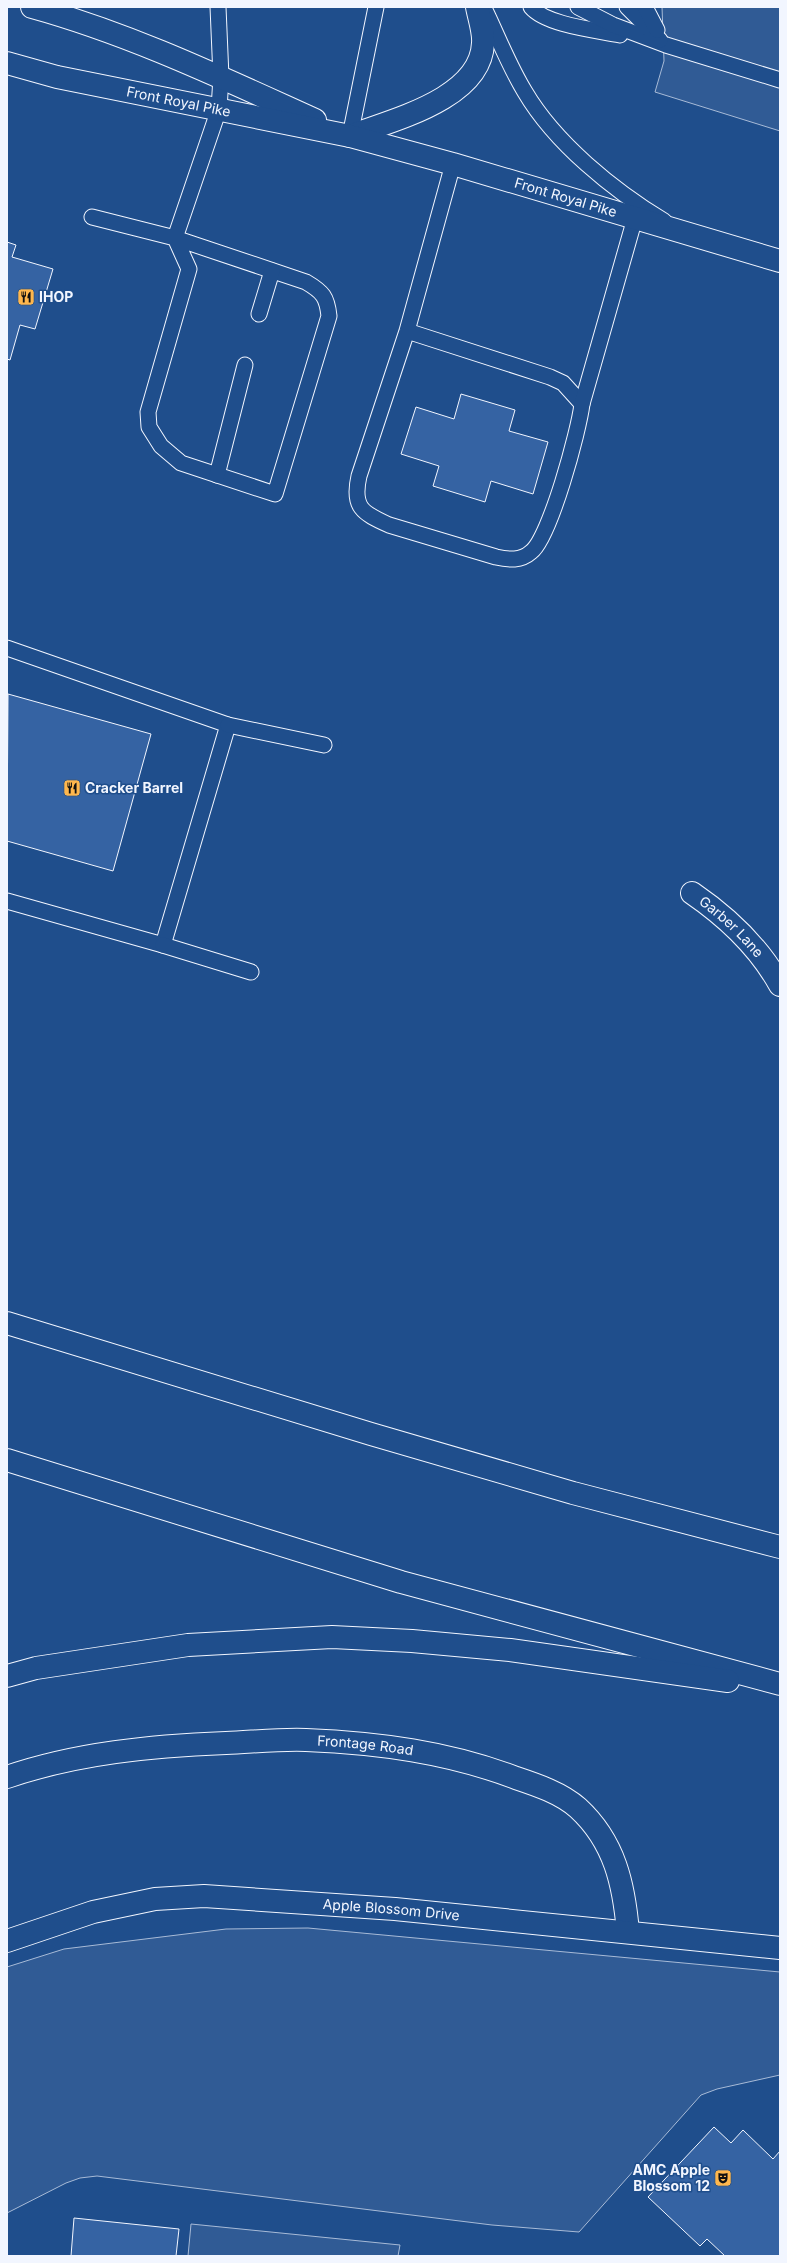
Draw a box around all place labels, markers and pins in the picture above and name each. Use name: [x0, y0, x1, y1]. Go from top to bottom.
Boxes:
restaurant icon: IHOP: [16, 287, 36, 307]
place label: IHOP: [39, 288, 73, 305]
restaurant icon: Cracker Barrel: [62, 778, 82, 798]
place label: Cracker Barrel: [85, 779, 183, 796]
place label: AMC Apple Blossom 12: [633, 2161, 710, 2194]
theatre icon: AMC Apple Blossom 12: [713, 2168, 733, 2188]

